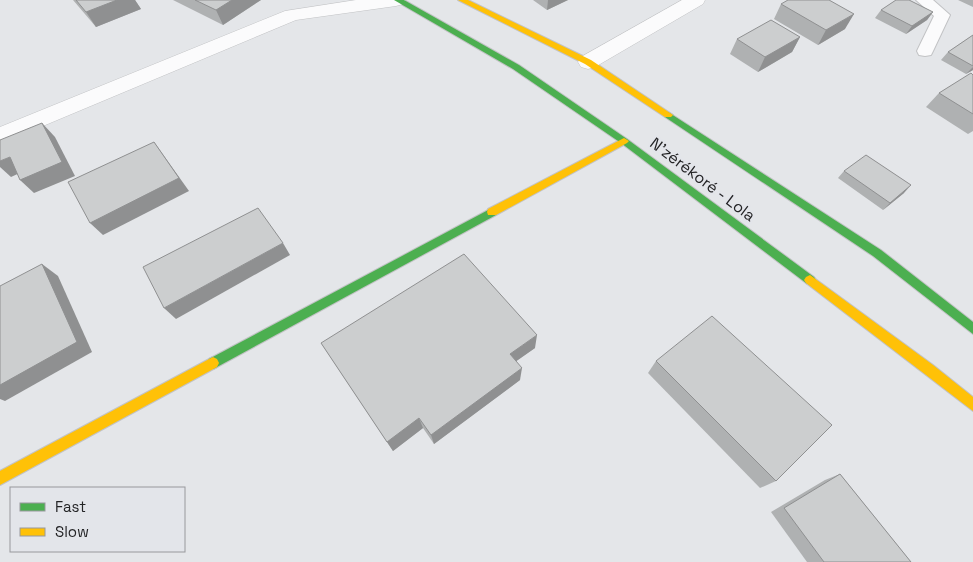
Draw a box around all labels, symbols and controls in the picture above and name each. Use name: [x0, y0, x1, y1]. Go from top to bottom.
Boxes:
street label: N'zérékoré - Lola: [646, 133, 760, 226]
legend: [10, 487, 185, 552]
text: Fast: [55, 497, 86, 516]
text: Slow: [55, 522, 89, 541]

